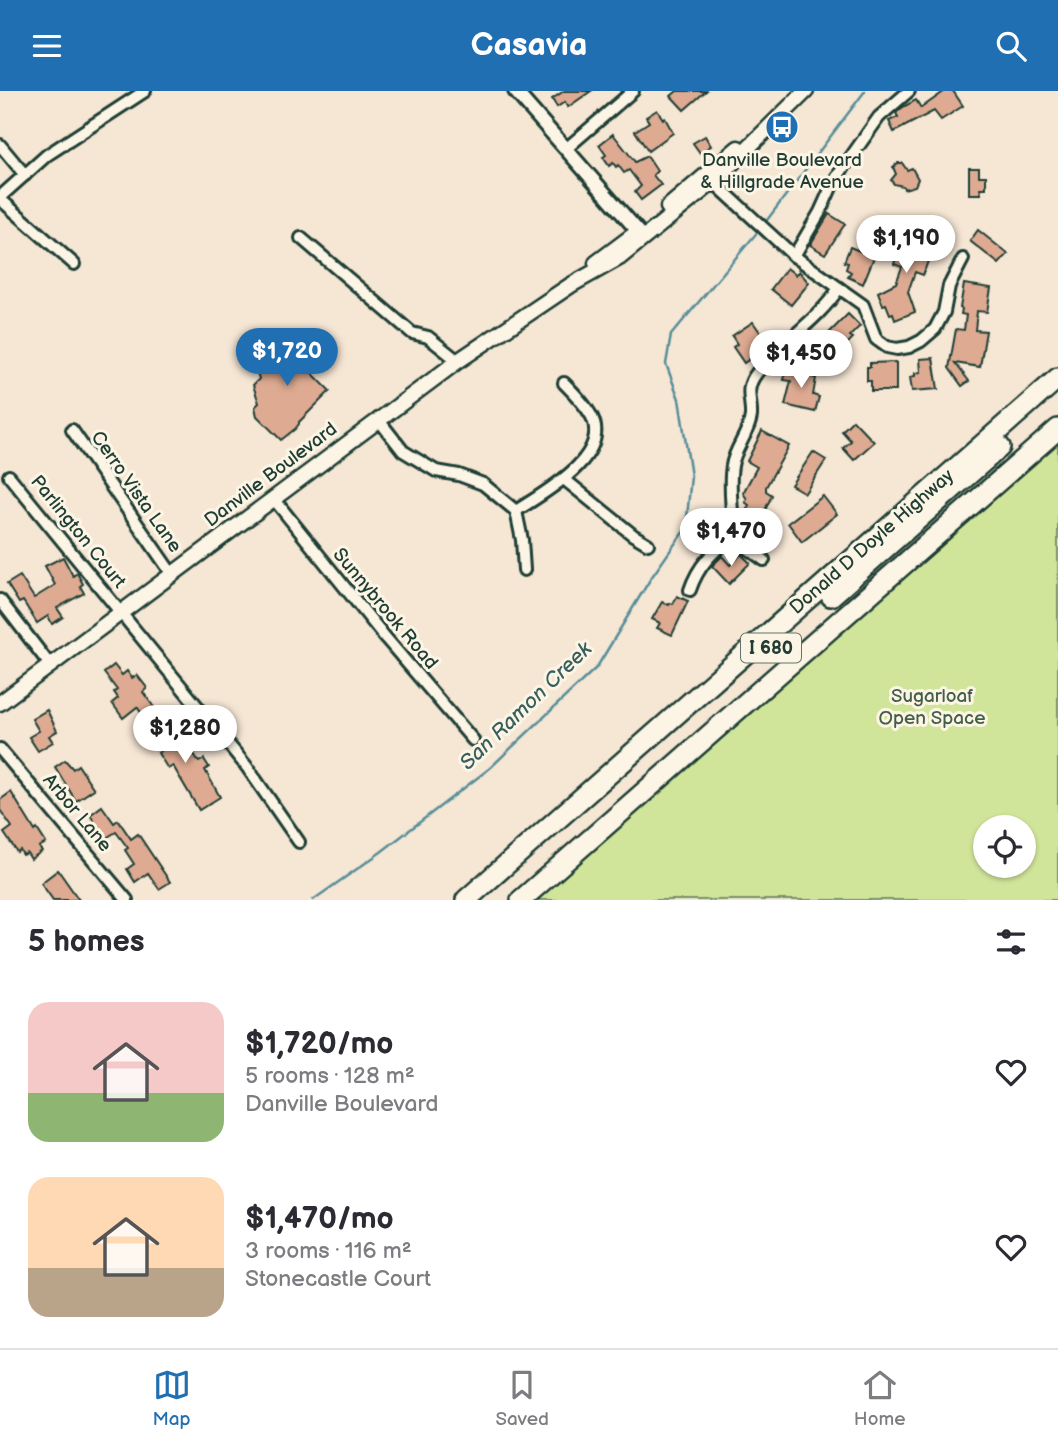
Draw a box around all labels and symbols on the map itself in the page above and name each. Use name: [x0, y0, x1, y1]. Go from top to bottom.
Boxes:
bus stop icon: Danville Boulevard & Hillgrade Avenue: [763, 108, 801, 146]
place label: Danville Boulevard & Hillgrade Avenue: [700, 149, 864, 194]
pin: $1,190: [849, 215, 963, 275]
pin: $1,720: [230, 329, 344, 388]
pin: $1,450: [744, 331, 858, 390]
street label: Danville Boulevard: [200, 418, 342, 532]
street label: Cerro Vista Lane: [85, 427, 187, 557]
street label: Donald D Doyle Highway: [785, 464, 959, 619]
street label: Parlington Court: [25, 471, 131, 593]
pin: $1,470: [674, 509, 788, 568]
street label: Sunnybrook Road: [328, 544, 442, 674]
road number: I 680: [741, 633, 801, 663]
water label: San Ramon Creek: [455, 636, 598, 775]
park label: Sugarloaf Open Space: [879, 685, 985, 730]
pin: $1,280: [128, 705, 242, 765]
street label: Arbor Lane: [38, 769, 116, 857]

